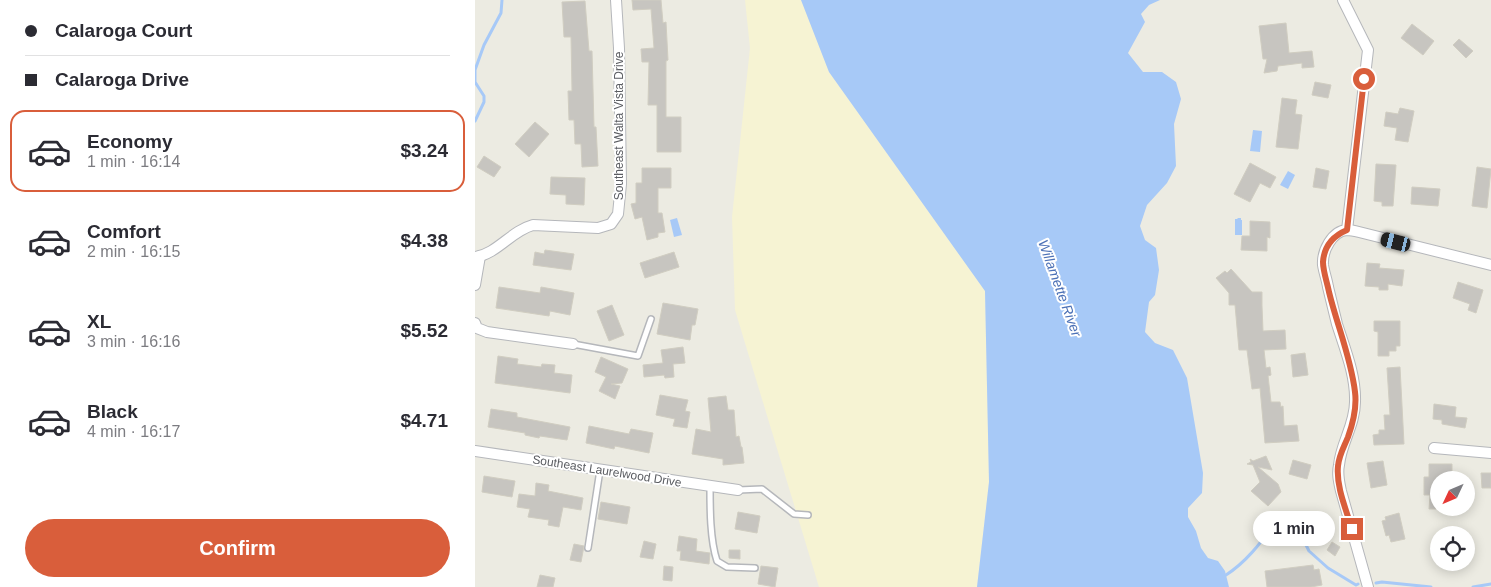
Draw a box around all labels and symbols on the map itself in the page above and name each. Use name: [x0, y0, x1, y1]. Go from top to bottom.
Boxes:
street label: Southeast Walta Vista Drive: [612, 51, 626, 200]
route start: [1353, 68, 1375, 90]
car: [1379, 231, 1412, 253]
water label: Willamette River: [1035, 237, 1085, 340]
street label: Southeast Laurelwood Drive: [531, 452, 683, 490]
north arrow: [1430, 471, 1475, 516]
callout: 1 min: [1252, 512, 1335, 546]
route end: [1341, 518, 1363, 540]

